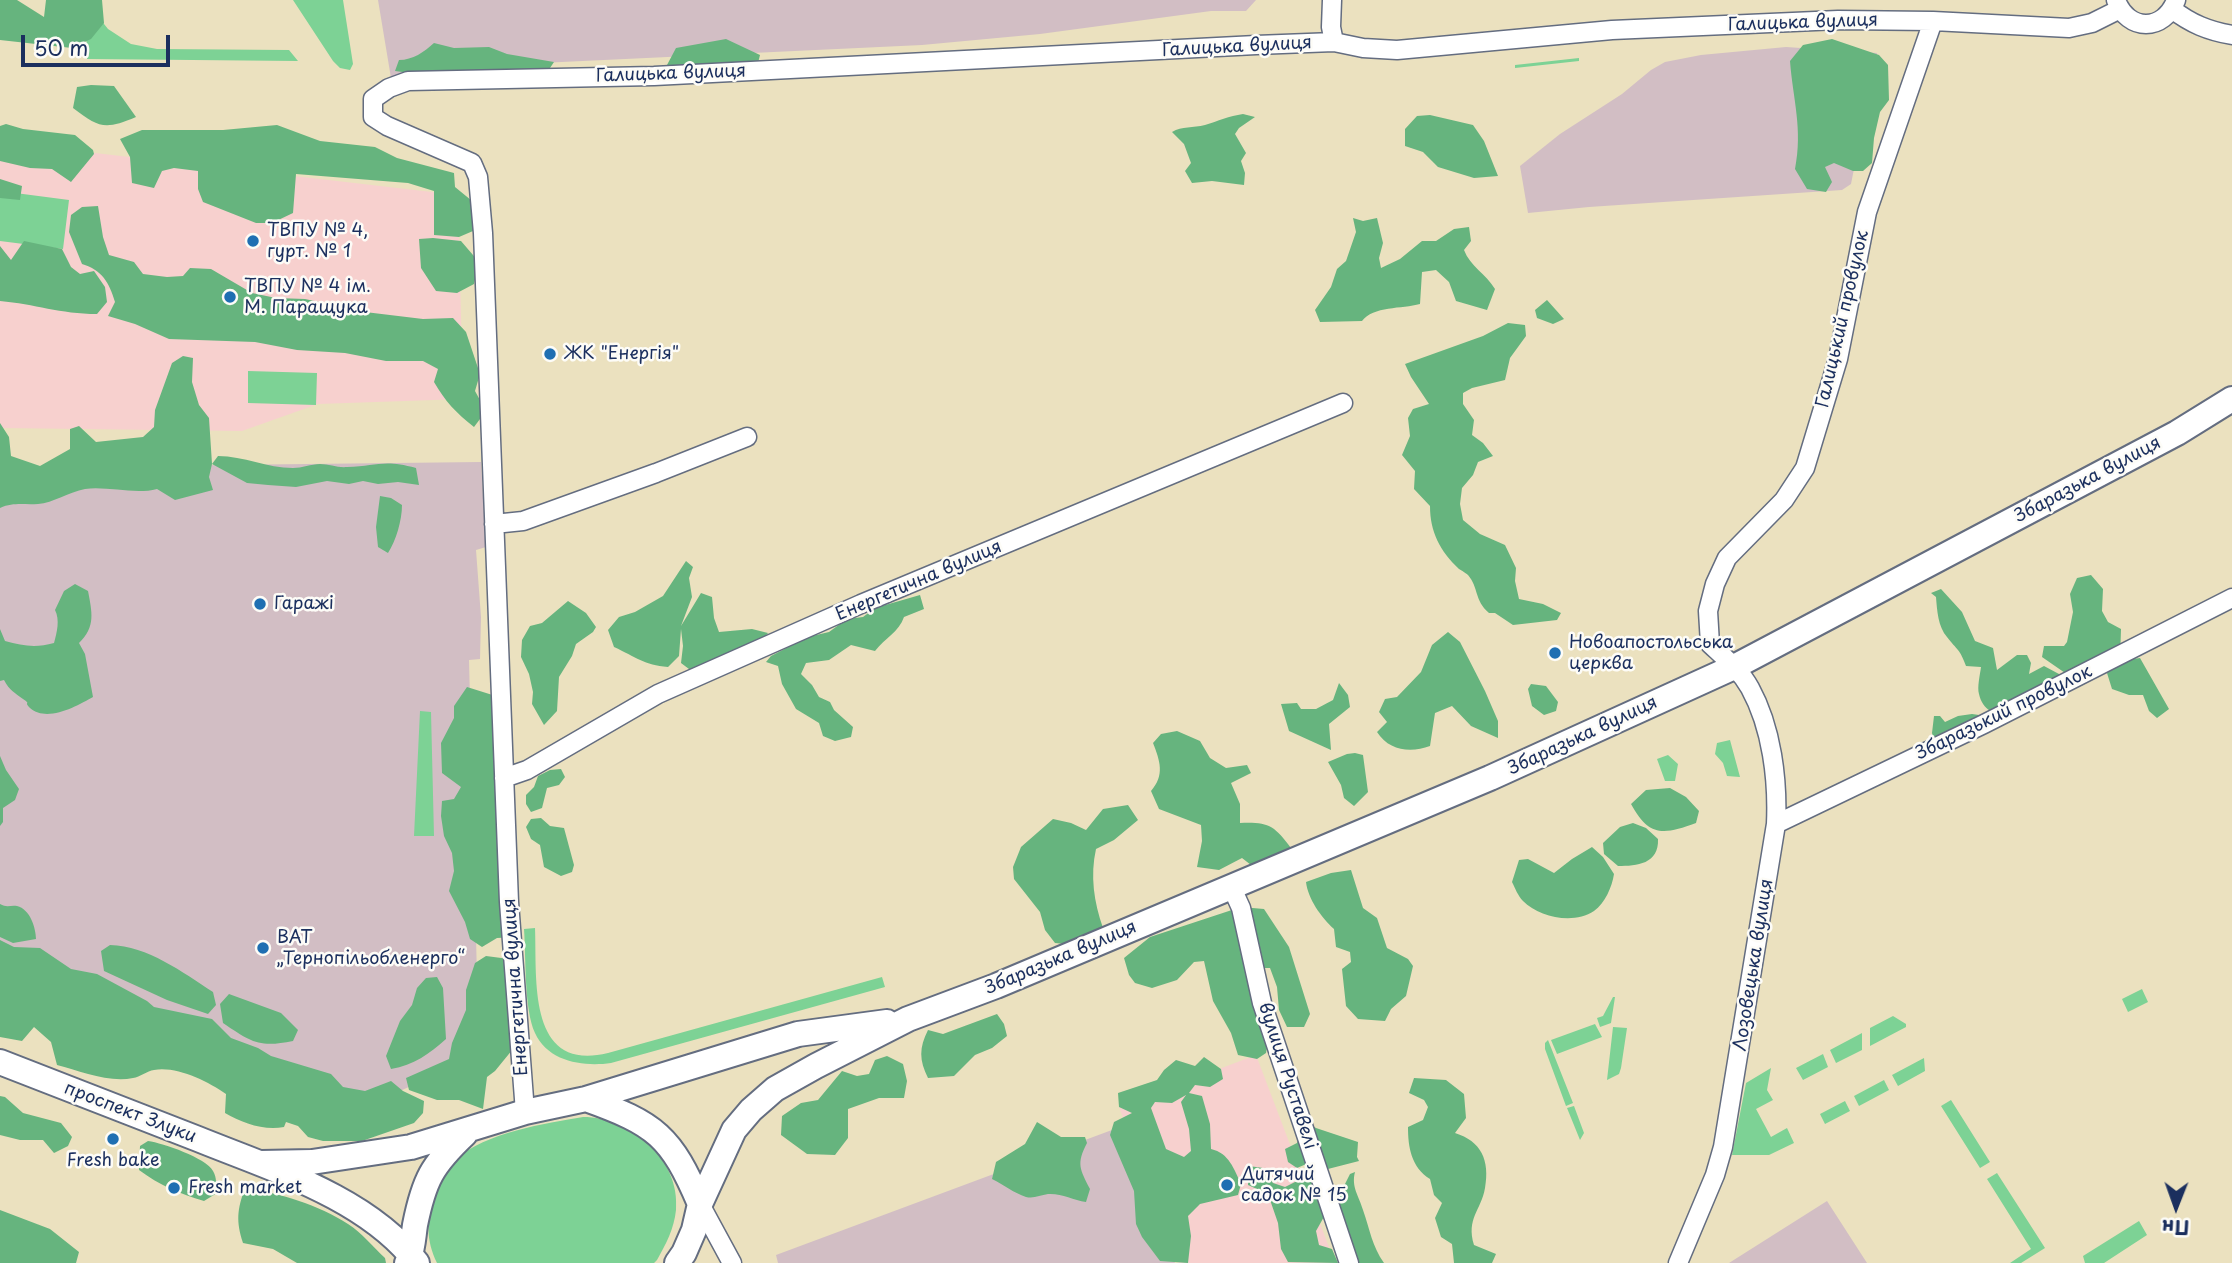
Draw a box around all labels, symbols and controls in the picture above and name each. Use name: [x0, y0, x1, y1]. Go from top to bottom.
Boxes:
street label: Галицька вулиця: [1728, 10, 1878, 36]
scale bar: [24, 21, 173, 65]
text: 50 m: [34, 31, 88, 63]
street label: Галицька вулиця: [1161, 32, 1313, 62]
street label: Галицька вулиця: [596, 61, 746, 87]
place label: ТВПУ № 4, гурт. № 1: [267, 220, 368, 262]
street label: Галицький провулок: [1812, 228, 1874, 410]
marker: ТВПУ № 4, гурт. № 1: [245, 233, 261, 249]
place label: ТВПУ № 4 ім. М. Паращука: [244, 276, 371, 318]
marker: ТВПУ № 4 ім. М. Паращука: [222, 289, 238, 305]
place label: ЖК "Енергія": [564, 343, 679, 365]
marker: ЖК "Енергія": [542, 346, 558, 362]
street label: Збаразька вулиця: [2011, 432, 2165, 528]
street label: Енергетична вулиця: [833, 536, 1005, 626]
place label: Гаражі: [274, 593, 334, 615]
marker: Гаражі: [252, 596, 268, 612]
place label: Новоапостольська церква: [1569, 632, 1733, 674]
marker: Новоапостольська церква: [1547, 645, 1563, 661]
street label: Збаразький провулок: [1912, 661, 2096, 765]
street label: Збаразька вулиця: [1505, 692, 1661, 780]
street label: Лозовецька вулиця: [1730, 877, 1778, 1053]
street label: Енергетична вулиця: [499, 897, 533, 1077]
street label: Збаразька вулиця: [982, 916, 1140, 1000]
place label: ВАТ „Тернопільобленерго“: [277, 927, 465, 970]
marker: ВАТ „Тернопільобленерго“: [255, 940, 271, 956]
street label: вулиця Руставелі: [1253, 1000, 1321, 1152]
street label: проспект Злуки: [61, 1078, 199, 1148]
marker: Fresh bake: [105, 1131, 121, 1147]
place label: Fresh bake: [67, 1150, 159, 1172]
place label: Дитячий садок № 15: [1241, 1164, 1347, 1206]
north arrow: [2141, 1172, 2211, 1242]
place label: Fresh market: [188, 1177, 302, 1199]
marker: Дитячий садок № 15: [1219, 1177, 1235, 1193]
marker: Fresh market: [166, 1180, 182, 1196]
text: Пн: [2162, 1214, 2190, 1242]

